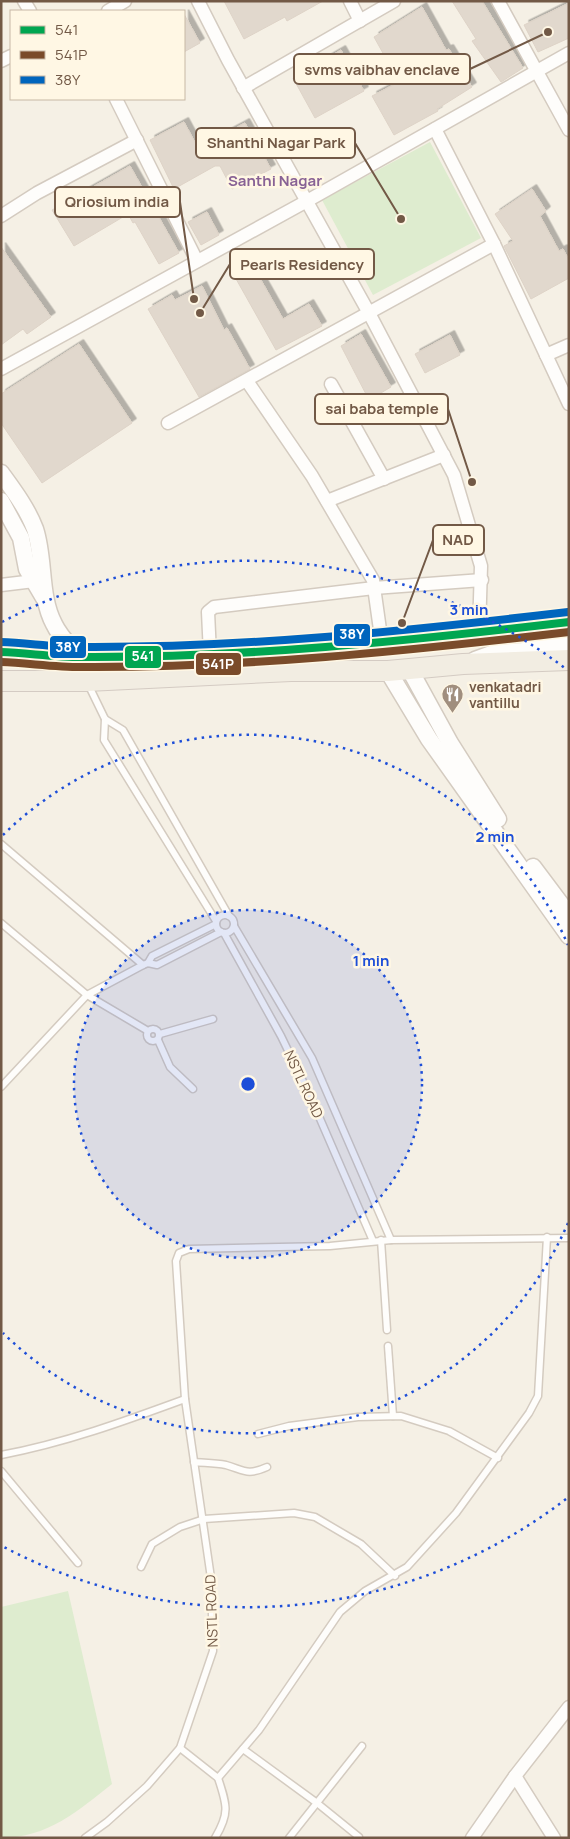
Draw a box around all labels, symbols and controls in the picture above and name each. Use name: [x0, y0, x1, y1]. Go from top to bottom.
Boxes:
legend: [10, 10, 185, 100]
text: 541: [55, 19, 78, 40]
text: 541P: [55, 44, 87, 65]
callout: svms vaibhav enclave: [294, 54, 470, 84]
text: svms vaibhav enclave: [304, 59, 460, 80]
text: 38Y: [55, 69, 81, 90]
callout: Shanthi Nagar Park: [196, 128, 355, 158]
text: Shanthi Nagar Park: [207, 132, 346, 153]
district label: Santhi Nagar: [228, 170, 322, 191]
callout: Qriosium india: [55, 187, 180, 217]
text: Qriosium india: [65, 191, 169, 212]
callout: Pearls Residency: [230, 249, 374, 279]
text: Pearls Residency: [240, 254, 364, 275]
callout: sai baba temple: [315, 394, 448, 424]
text: sai baba temple: [325, 398, 439, 419]
callout: NAD: [433, 525, 484, 555]
text: NAD: [442, 529, 474, 550]
text: 3 min: [450, 599, 488, 620]
line badge: 38Y: [333, 623, 371, 647]
text: 38Y: [339, 624, 365, 643]
line badge: 38Y: [49, 635, 87, 659]
text: 38Y: [55, 637, 81, 656]
line badge: 541: [124, 645, 162, 669]
text: 541: [132, 646, 154, 665]
line badge: 541P: [195, 652, 242, 676]
text: 541P: [202, 654, 234, 673]
place label: venkatadri vantillu: [469, 677, 541, 712]
restaurant icon: venkatadri vantillu: [441, 682, 465, 713]
text: 2 min: [475, 826, 515, 847]
text: 1 min: [353, 950, 389, 971]
street label: NSTL ROAD: [280, 1047, 328, 1121]
centre of rings: [239, 1075, 257, 1093]
street label: NSTL ROAD: [200, 1574, 222, 1648]

